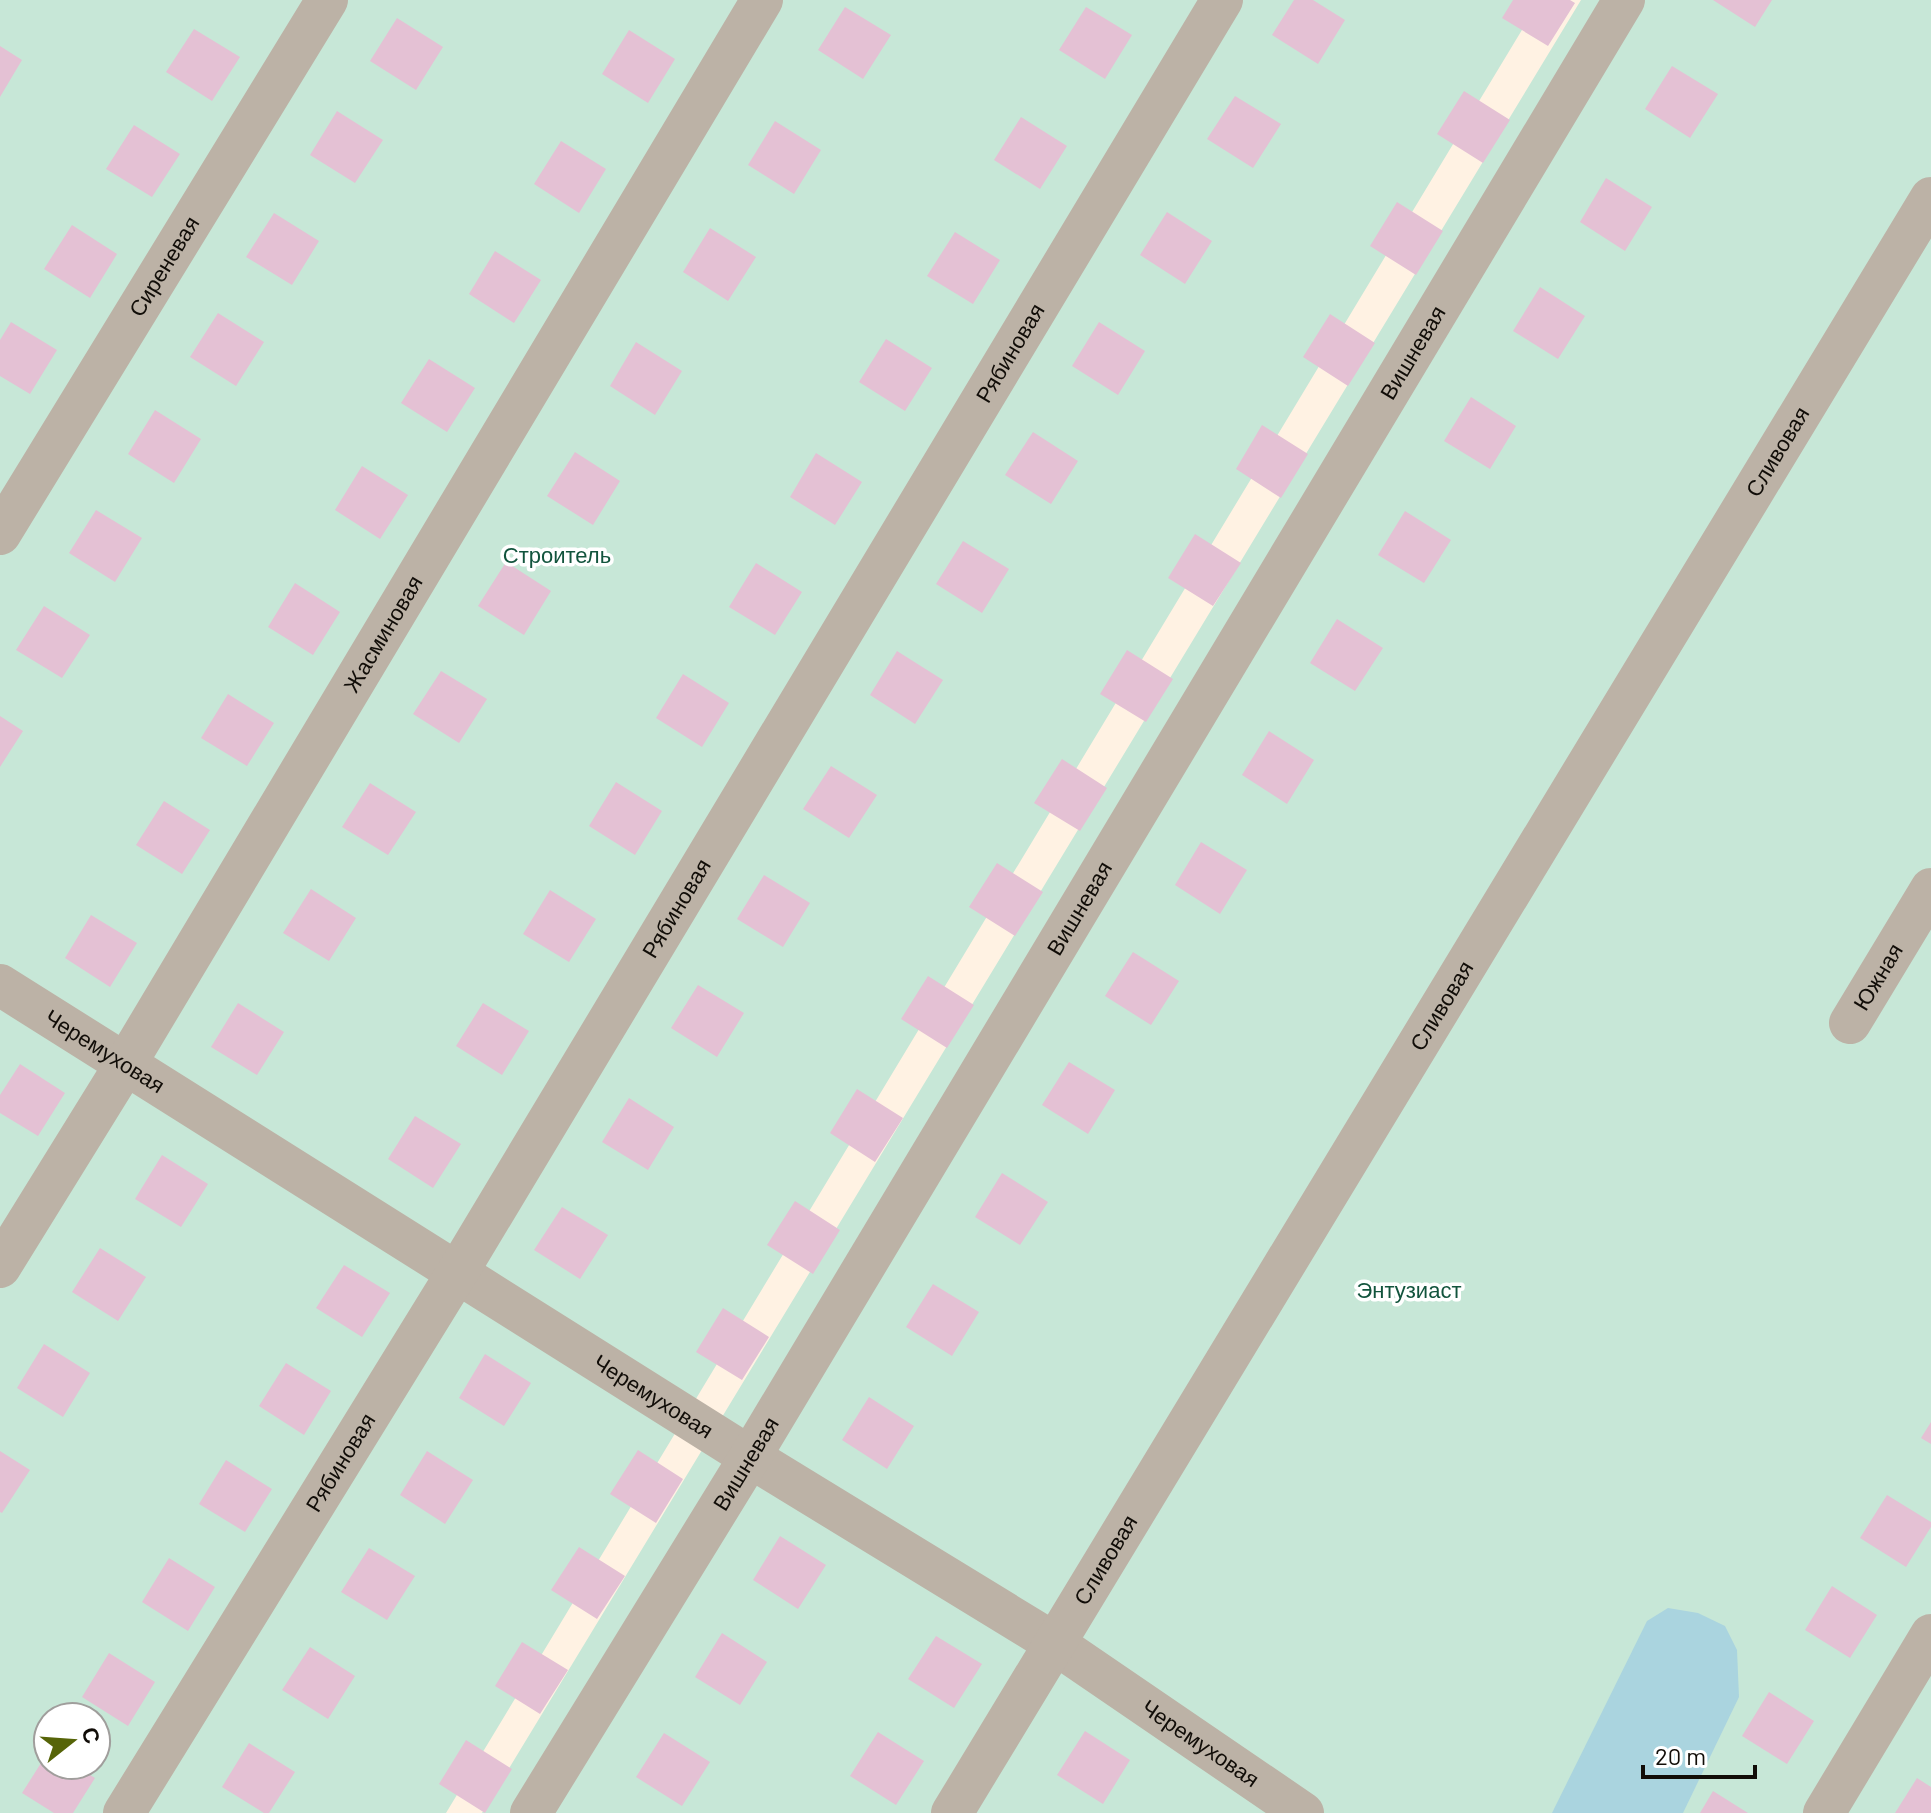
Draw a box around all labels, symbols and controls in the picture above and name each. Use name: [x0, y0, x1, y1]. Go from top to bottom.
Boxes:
street label: Сиреневая: [123, 211, 204, 321]
street label: Рябиновая: [969, 298, 1049, 406]
street label: Вишневая: [1374, 300, 1450, 404]
street label: Сливовая: [1739, 401, 1814, 501]
park label: Строитель: [503, 541, 611, 568]
street label: Жасминовая: [337, 570, 427, 696]
street label: Рябиновая: [636, 854, 715, 962]
street label: Вишневая: [1040, 856, 1116, 959]
street label: Южная: [1847, 938, 1907, 1014]
street label: Сливовая: [1403, 956, 1478, 1055]
street label: Черемуховая: [41, 1003, 170, 1098]
park label: Энтузиаст: [1357, 1276, 1461, 1303]
street label: Черемуховая: [589, 1348, 719, 1443]
street label: Рябиновая: [299, 1408, 380, 1516]
street label: Вишневая: [706, 1412, 783, 1515]
street label: Сливовая: [1067, 1510, 1142, 1609]
street label: Черемуховая: [1137, 1693, 1265, 1791]
north arrow: [32, 1701, 112, 1781]
text: С: [77, 1723, 107, 1746]
scale bar: [1643, 1729, 1755, 1779]
text: 20 m: [1655, 1741, 1706, 1770]

